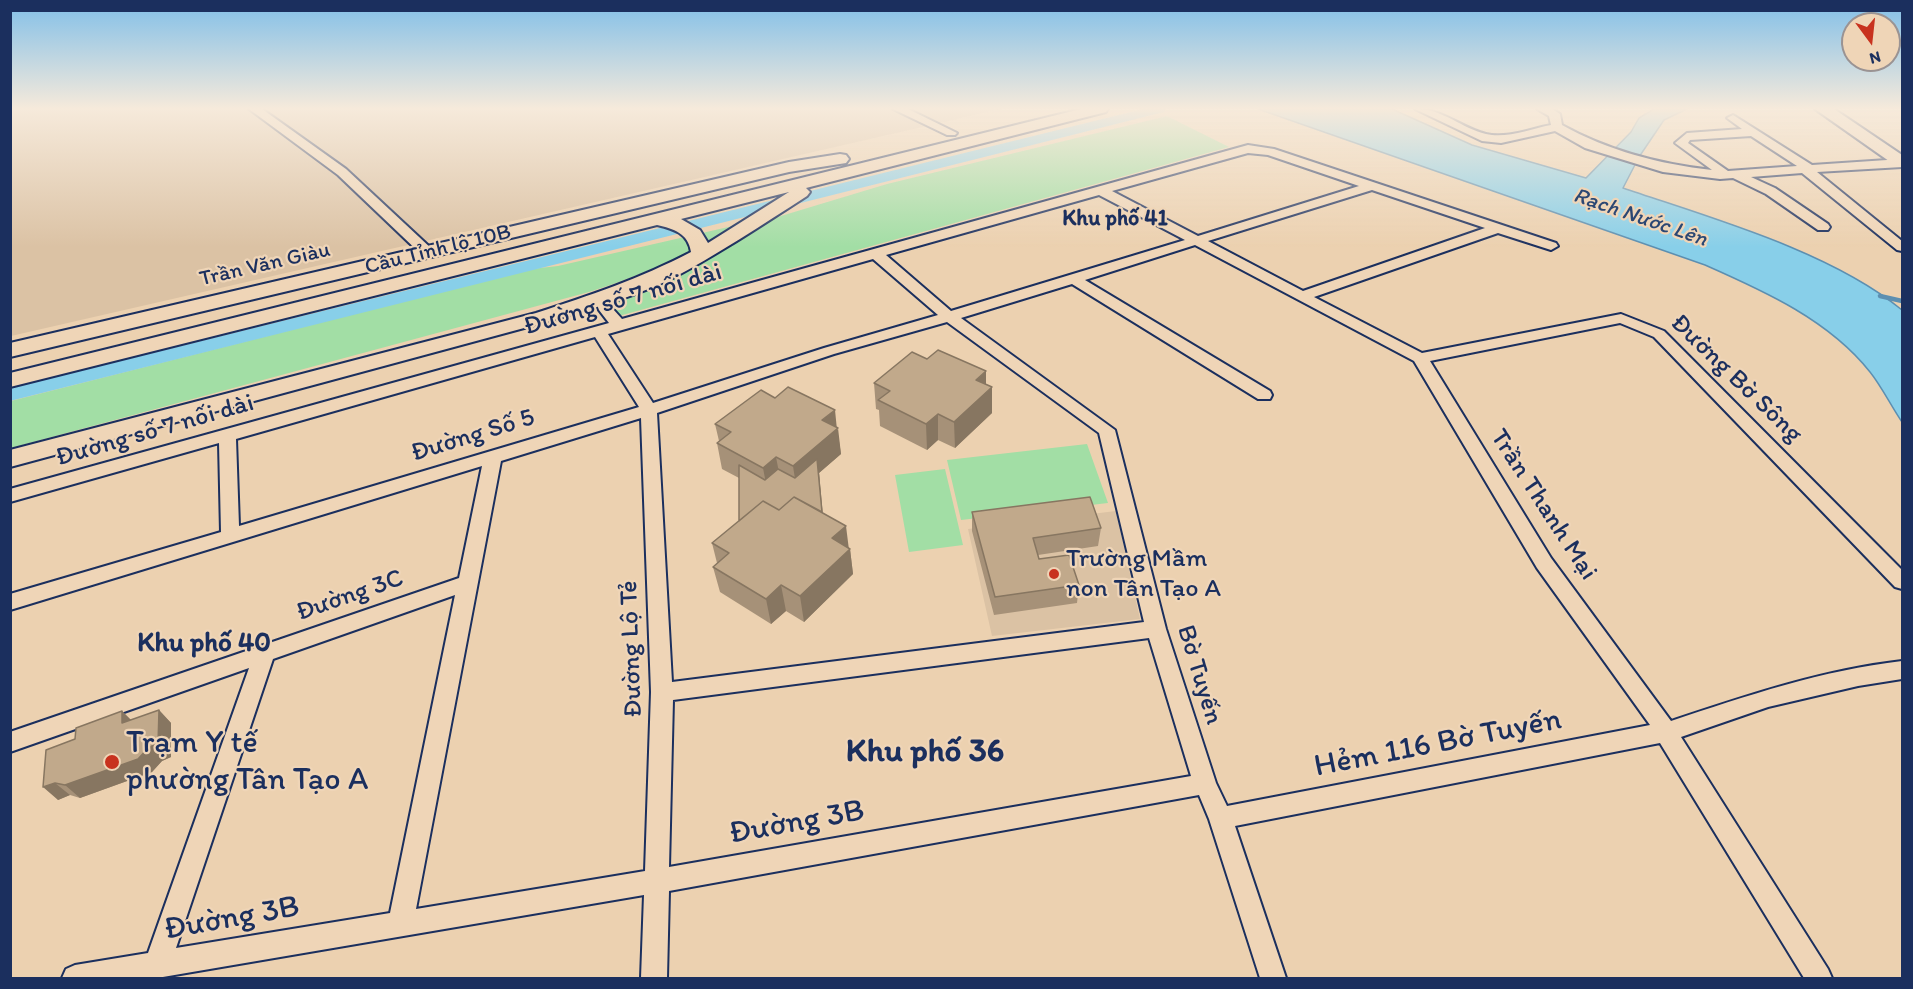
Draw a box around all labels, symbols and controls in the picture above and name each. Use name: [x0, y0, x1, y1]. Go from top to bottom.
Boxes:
north arrow: [1841, 12, 1901, 72]
text: N: [1868, 47, 1883, 69]
water label: Rạch Nước Lên: [1570, 183, 1710, 253]
district label: Khu phố 41: [1062, 206, 1168, 232]
street label: Cầu Tỉnh lộ 10B: [362, 219, 514, 281]
street label: Trần Văn Giàu: [197, 237, 333, 293]
street label: Đường số 7 nối dài: [520, 257, 726, 343]
street label: Đường Bờ Sông: [1663, 308, 1809, 450]
street label: Đường số 7 nối dài: [52, 388, 258, 474]
street label: Đường Số 5: [407, 402, 539, 470]
street label: Trần Thanh Mại: [1483, 424, 1603, 586]
place label: Trường Mầm non Tân Tạo A: [1066, 543, 1221, 604]
street label: Đường 3C: [292, 563, 408, 629]
marker: Trường Mầm non Tân Tạo A: [1047, 567, 1061, 581]
street label: Đường Lộ Tẻ: [614, 580, 650, 718]
street label: Bờ Tuyến: [1169, 622, 1229, 728]
district label: Khu phố 40: [137, 628, 271, 660]
street label: Hẻm 116 Bờ Tuyến: [1311, 701, 1565, 787]
place label: Trạm Y tế phường Tân Tạo A: [126, 725, 368, 800]
district label: Khu phố 36: [846, 733, 1004, 773]
marker: Trạm Y tế phường Tân Tạo A: [103, 753, 121, 771]
street label: Đường 3B: [726, 792, 868, 854]
street label: Đường 3B: [161, 888, 303, 950]

